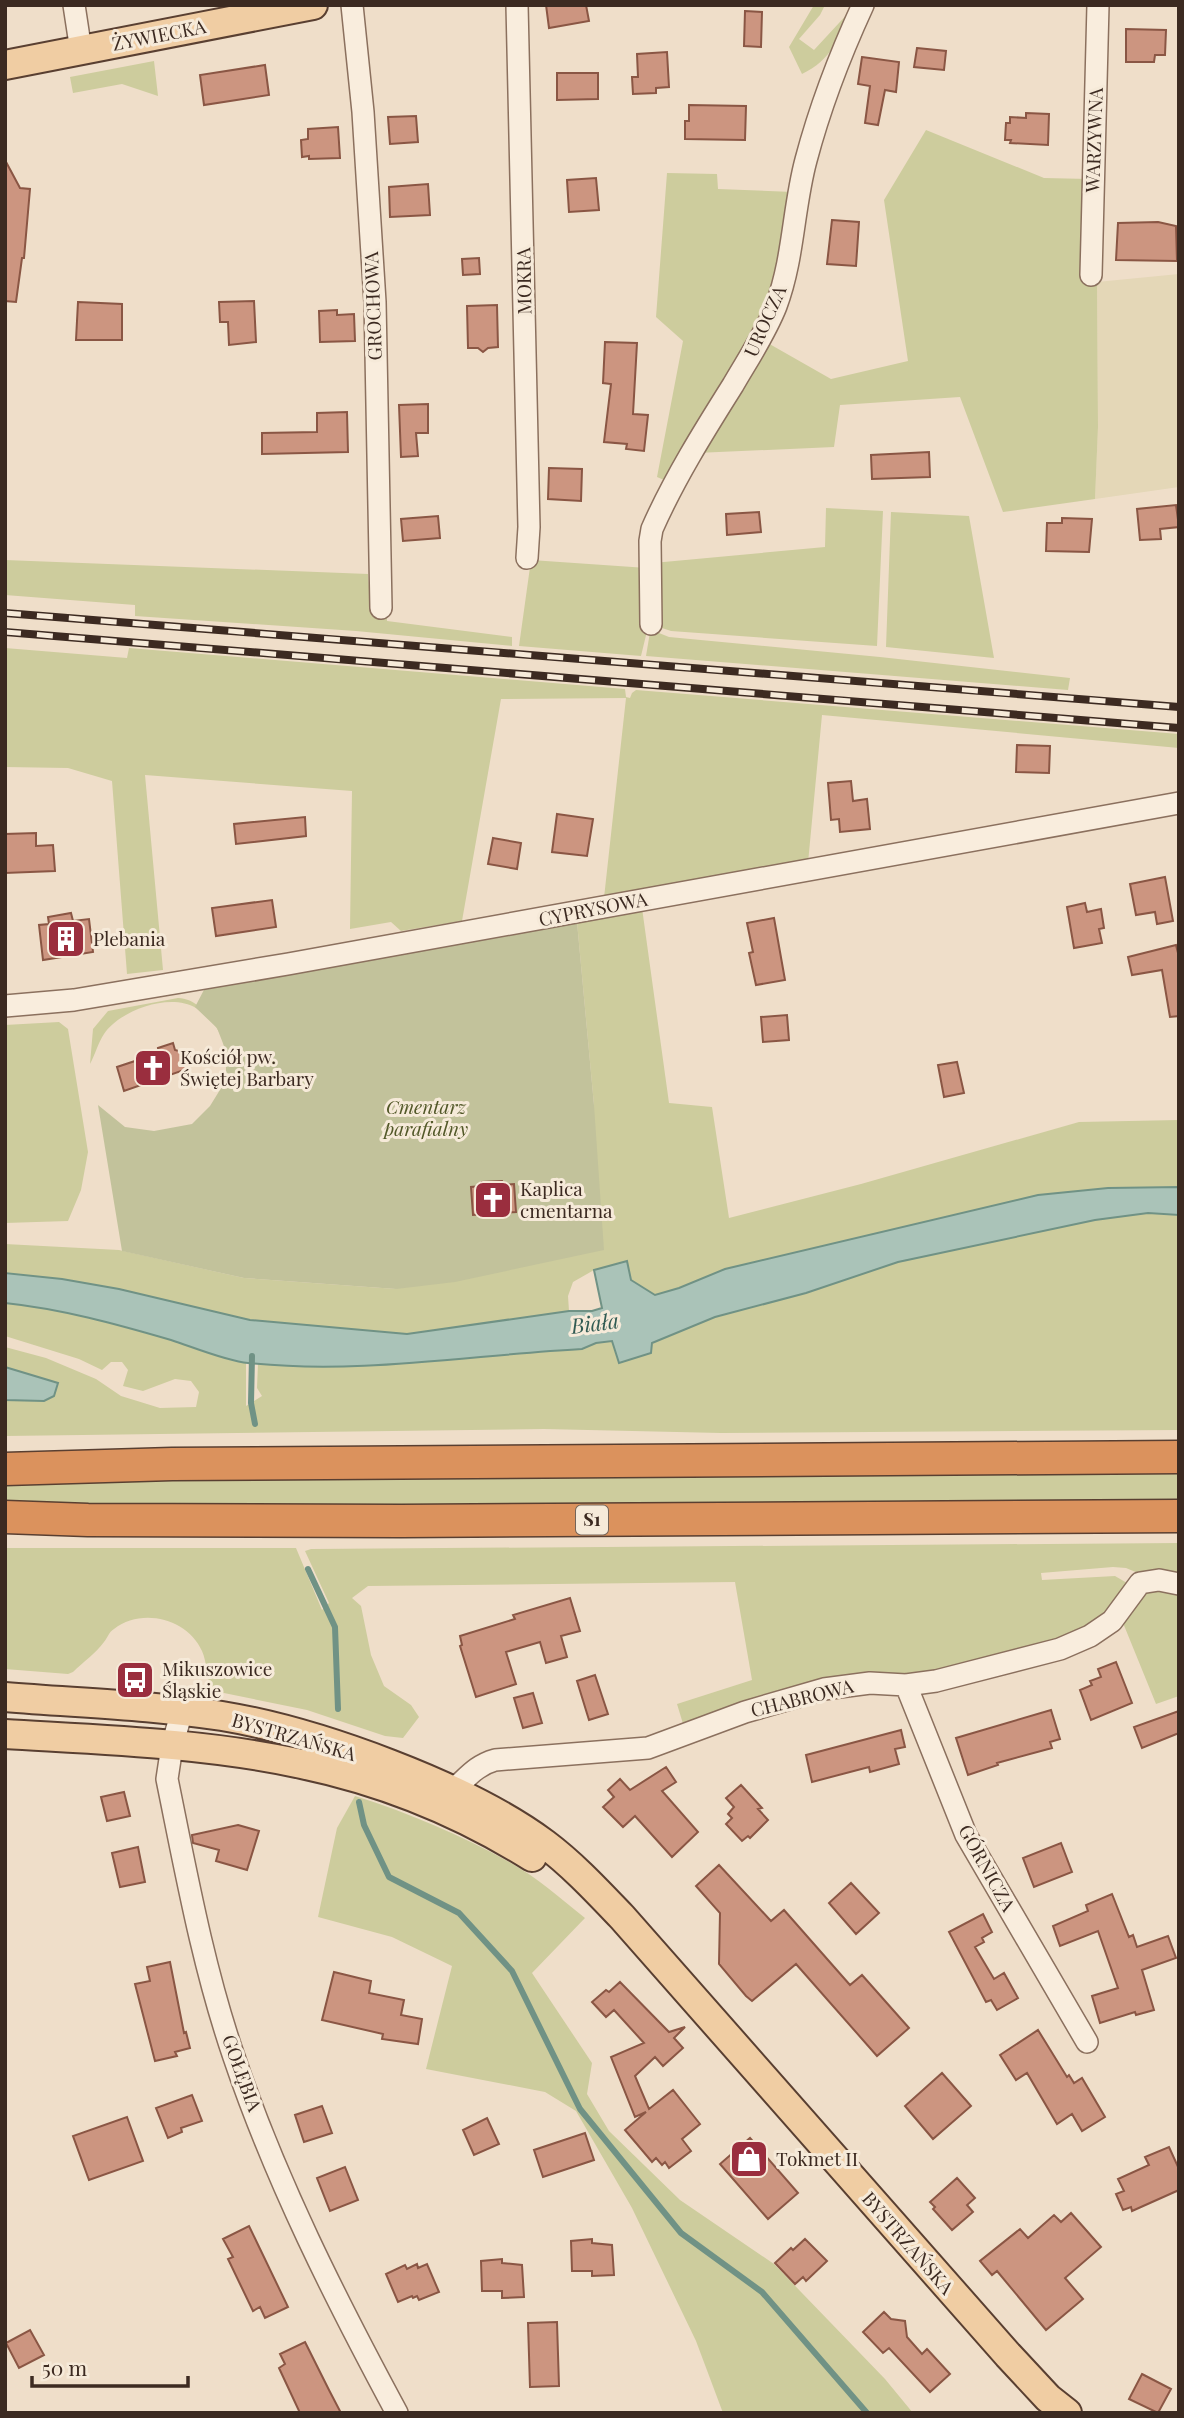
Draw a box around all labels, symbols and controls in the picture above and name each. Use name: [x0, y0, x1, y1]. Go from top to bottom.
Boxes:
street label: ŻYWIECKA: [110, 12, 209, 56]
street label: WARZYWNA: [1078, 86, 1108, 194]
street label: MOKRA: [509, 246, 537, 315]
street label: GROCHOWA: [357, 250, 387, 361]
street label: UROCZA: [737, 280, 792, 360]
street label: CYPRYSOWA: [536, 885, 650, 931]
building icon: Plebania: [45, 918, 87, 960]
place label: Plebania: [93, 925, 166, 951]
place label: Kościół pw. Świętej Barbary: [180, 1043, 314, 1091]
church icon: Kościół pw. Świętej Barbary: [132, 1047, 174, 1089]
park label: Cmentarz parafialny: [382, 1093, 468, 1141]
place label: Kaplica cmentarna: [520, 1175, 613, 1223]
church icon: Kaplica cmentarna: [472, 1179, 514, 1221]
water label: Biała: [568, 1305, 620, 1339]
road number: S1: [576, 1506, 608, 1534]
place label: Mikuszowice Śląskie: [162, 1655, 272, 1703]
bus stop icon: Mikuszowice Śląskie: [114, 1659, 156, 1701]
street label: CHABROWA: [748, 1671, 857, 1722]
street label: BYSTRZAŃSKA: [229, 1706, 360, 1766]
street label: GÓRNICZA: [953, 1819, 1023, 1917]
street label: GOŁĘBIA: [217, 2031, 269, 2116]
shop icon: Tokmet II: [728, 2138, 770, 2180]
place label: Tokmet II: [776, 2145, 858, 2171]
street label: BYSTRZAŃSKA: [857, 2185, 961, 2300]
scale bar: [32, 2344, 187, 2388]
text: 50 m: [42, 2353, 88, 2381]

